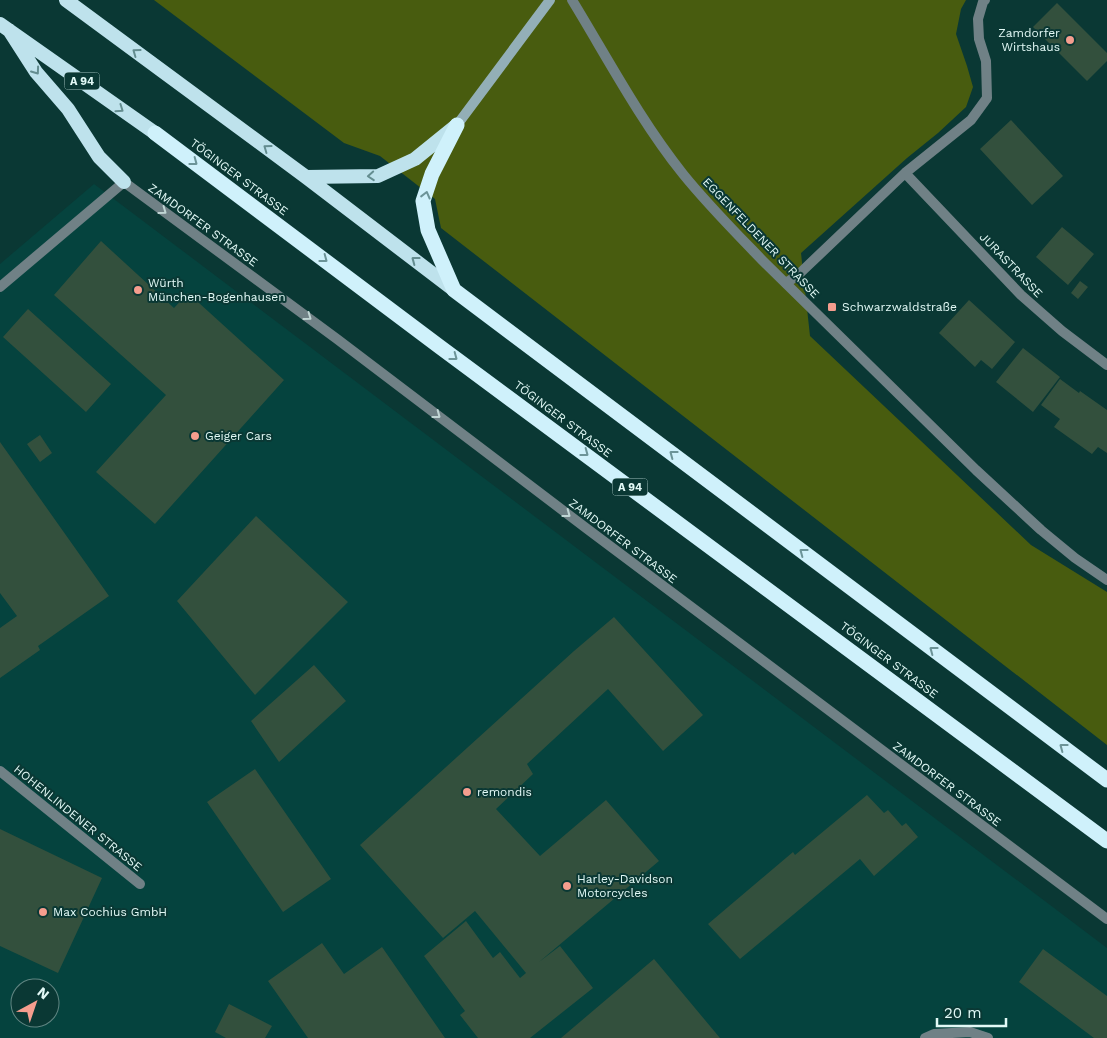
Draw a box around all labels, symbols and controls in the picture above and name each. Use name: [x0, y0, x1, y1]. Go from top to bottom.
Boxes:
place label: Zamdorfer Wirtshaus: [998, 26, 1060, 54]
marker: Zamdorfer Wirtshaus: [1064, 34, 1076, 46]
one-way arrow: [132, 49, 142, 58]
one-way arrow: [30, 65, 38, 74]
road number: A 94: [64, 72, 100, 90]
one-way arrow: [114, 103, 124, 112]
street label: TÖGINGER STRASSE: [187, 136, 291, 219]
one-way arrow: [263, 145, 273, 154]
one-way arrow: [188, 156, 198, 165]
one-way arrow: [367, 170, 375, 181]
street label: EGGENFELDENER STRASSE: [700, 175, 822, 301]
street label: ZAMDORFER STRASSE: [146, 181, 261, 270]
one-way arrow: [420, 190, 431, 199]
one-way arrow: [157, 205, 166, 213]
street label: JURASTRASSE: [977, 230, 1046, 301]
one-way arrow: [318, 254, 327, 262]
one-way arrow: [412, 258, 421, 266]
place label: Würth München-Bogenhausen: [148, 276, 286, 304]
marker: Würth München-Bogenhausen: [132, 284, 144, 296]
place label: Schwarzwaldstraße: [842, 300, 957, 314]
marker: Schwarzwaldstraße: [826, 301, 838, 313]
one-way arrow: [302, 312, 311, 320]
one-way arrow: [448, 351, 457, 359]
street label: TÖGINGER STRASSE: [511, 378, 615, 461]
one-way arrow: [431, 410, 440, 418]
place label: Geiger Cars: [205, 429, 272, 443]
marker: Geiger Cars: [189, 430, 201, 442]
one-way arrow: [579, 448, 588, 456]
one-way arrow: [670, 452, 679, 460]
road number: A 94: [612, 478, 648, 496]
street label: ZAMDORFER STRASSE: [566, 496, 680, 586]
one-way arrow: [561, 508, 571, 517]
one-way arrow: [799, 549, 809, 558]
street label: TÖGINGER STRASSE: [837, 619, 941, 702]
one-way arrow: [930, 647, 939, 655]
street label: ZAMDORFER STRASSE: [890, 739, 1004, 829]
one-way arrow: [1059, 744, 1069, 753]
street label: HOHENLINDENER STRASSE: [11, 762, 145, 874]
place label: remondis: [477, 785, 532, 799]
marker: remondis: [461, 786, 473, 798]
place label: Harley-Davidson Motorcycles: [577, 872, 673, 900]
marker: Harley-Davidson Motorcycles: [561, 880, 573, 892]
place label: Max Cochius GmbH: [53, 905, 167, 919]
marker: Max Cochius GmbH: [37, 906, 49, 918]
north arrow: [10, 978, 60, 1028]
text: N: [34, 984, 52, 1003]
scale bar: [937, 996, 1006, 1028]
text: 20 m: [944, 1004, 982, 1022]

